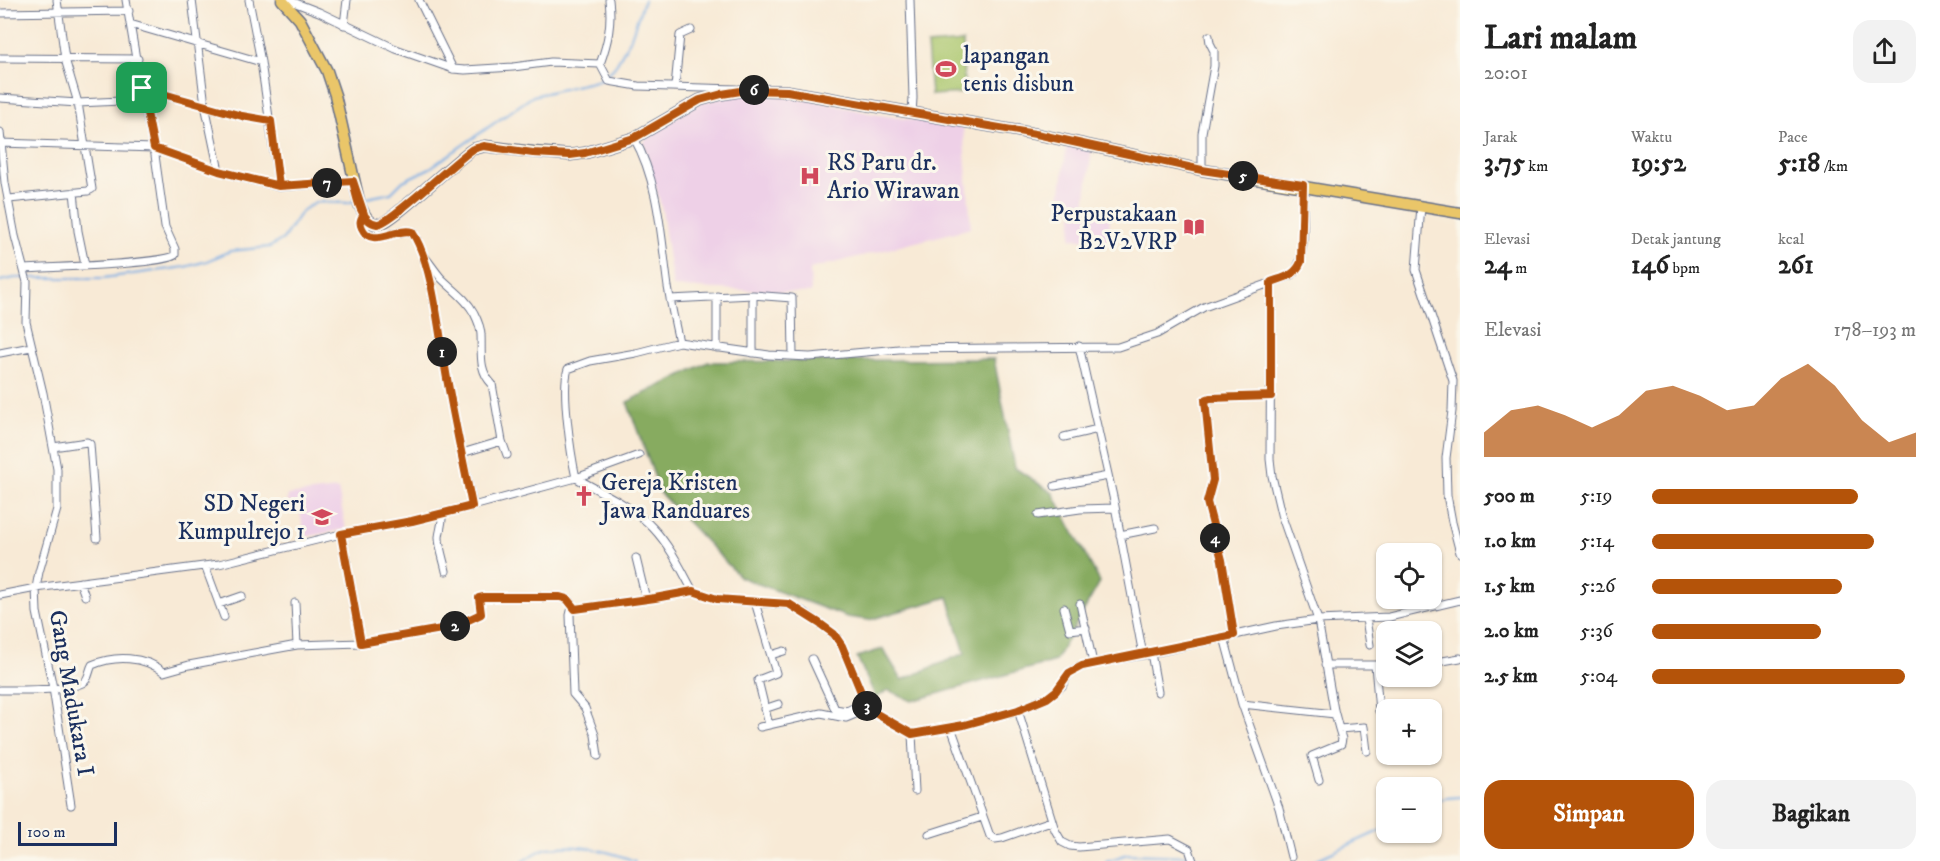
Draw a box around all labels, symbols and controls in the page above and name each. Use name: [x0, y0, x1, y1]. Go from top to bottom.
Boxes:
text: Lari malam: [1484, 18, 1637, 59]
button: share: [1853, 20, 1916, 83]
place label: lapangan tenis disbun: [963, 41, 1075, 99]
sports icon: lapangan tenis disbun: [934, 57, 958, 81]
text: 20:01: [1484, 61, 1528, 86]
pin: [116, 62, 167, 113]
icon: arrive: [125, 71, 158, 104]
pin: 6: [739, 75, 769, 105]
text: 6: [750, 80, 758, 100]
text: Jarak: [1484, 127, 1518, 147]
text: Waktu: [1631, 127, 1672, 147]
text: Pace: [1778, 127, 1808, 147]
text: 3.75: [1484, 147, 1525, 180]
text: 19:52: [1631, 147, 1686, 180]
text: 5:18: [1778, 147, 1820, 180]
place label: RS Paru dr. Ario Wirawan: [827, 148, 960, 206]
text: km: [1525, 156, 1548, 176]
text: /km: [1820, 156, 1848, 176]
pin: 5: [1228, 161, 1258, 191]
hospital icon: RS Paru dr. Ario Wirawan: [798, 164, 822, 188]
text: 5: [1239, 166, 1247, 186]
pin: 7: [312, 168, 342, 198]
text: 7: [323, 173, 331, 193]
place label: Perpustakaan B2V2VRP: [1050, 199, 1177, 257]
library icon: Perpustakaan B2V2VRP: [1182, 215, 1206, 239]
text: Elevasi: [1484, 229, 1530, 249]
text: Detak jantung: [1631, 229, 1721, 249]
text: kcal: [1778, 229, 1804, 249]
text: 24: [1484, 249, 1512, 282]
text: 146: [1631, 249, 1669, 282]
text: 261: [1778, 249, 1814, 282]
text: m: [1512, 258, 1527, 278]
text: bpm: [1669, 258, 1700, 278]
text: Elevasi: [1484, 318, 1542, 343]
text: 178–193 m: [1834, 318, 1916, 343]
pin: 1: [427, 337, 457, 367]
text: 1: [439, 342, 445, 362]
place label: Gereja Kristen Jawa Randuares: [599, 468, 750, 526]
church icon: Gereja Kristen Jawa Randuares: [572, 484, 596, 508]
text: 500 m: [1484, 484, 1535, 509]
text: 5:19: [1580, 484, 1612, 509]
place label: SD Negeri Kumpulrejo 1: [178, 489, 305, 547]
school or university icon: SD Negeri Kumpulrejo 1: [310, 505, 334, 529]
pin: 4: [1200, 523, 1230, 553]
text: 4: [1210, 528, 1220, 548]
text: 1.0 km: [1484, 529, 1536, 554]
text: 5:14: [1580, 529, 1614, 554]
map controls: [1376, 543, 1442, 843]
button: locate: [1376, 543, 1442, 609]
text: 1.5 km: [1484, 574, 1535, 599]
text: 5:26: [1580, 574, 1615, 599]
street label: Gang Madukara I: [42, 608, 100, 779]
pin: 2: [440, 611, 470, 641]
text: 2: [451, 616, 459, 636]
text: 2.0 km: [1484, 619, 1539, 644]
text: 5:36: [1580, 619, 1613, 644]
button: layers: [1376, 621, 1442, 687]
text: 2.5 km: [1484, 664, 1538, 689]
text: 5:04: [1580, 664, 1617, 689]
pin: 3: [852, 691, 882, 721]
text: 3: [864, 696, 870, 716]
button: +: [1376, 699, 1442, 765]
button: −: [1376, 777, 1442, 843]
button: Simpan: [1484, 780, 1694, 849]
button: Bagikan: [1706, 780, 1916, 849]
scale bar: [18, 819, 117, 846]
text: 100 m: [27, 822, 66, 842]

